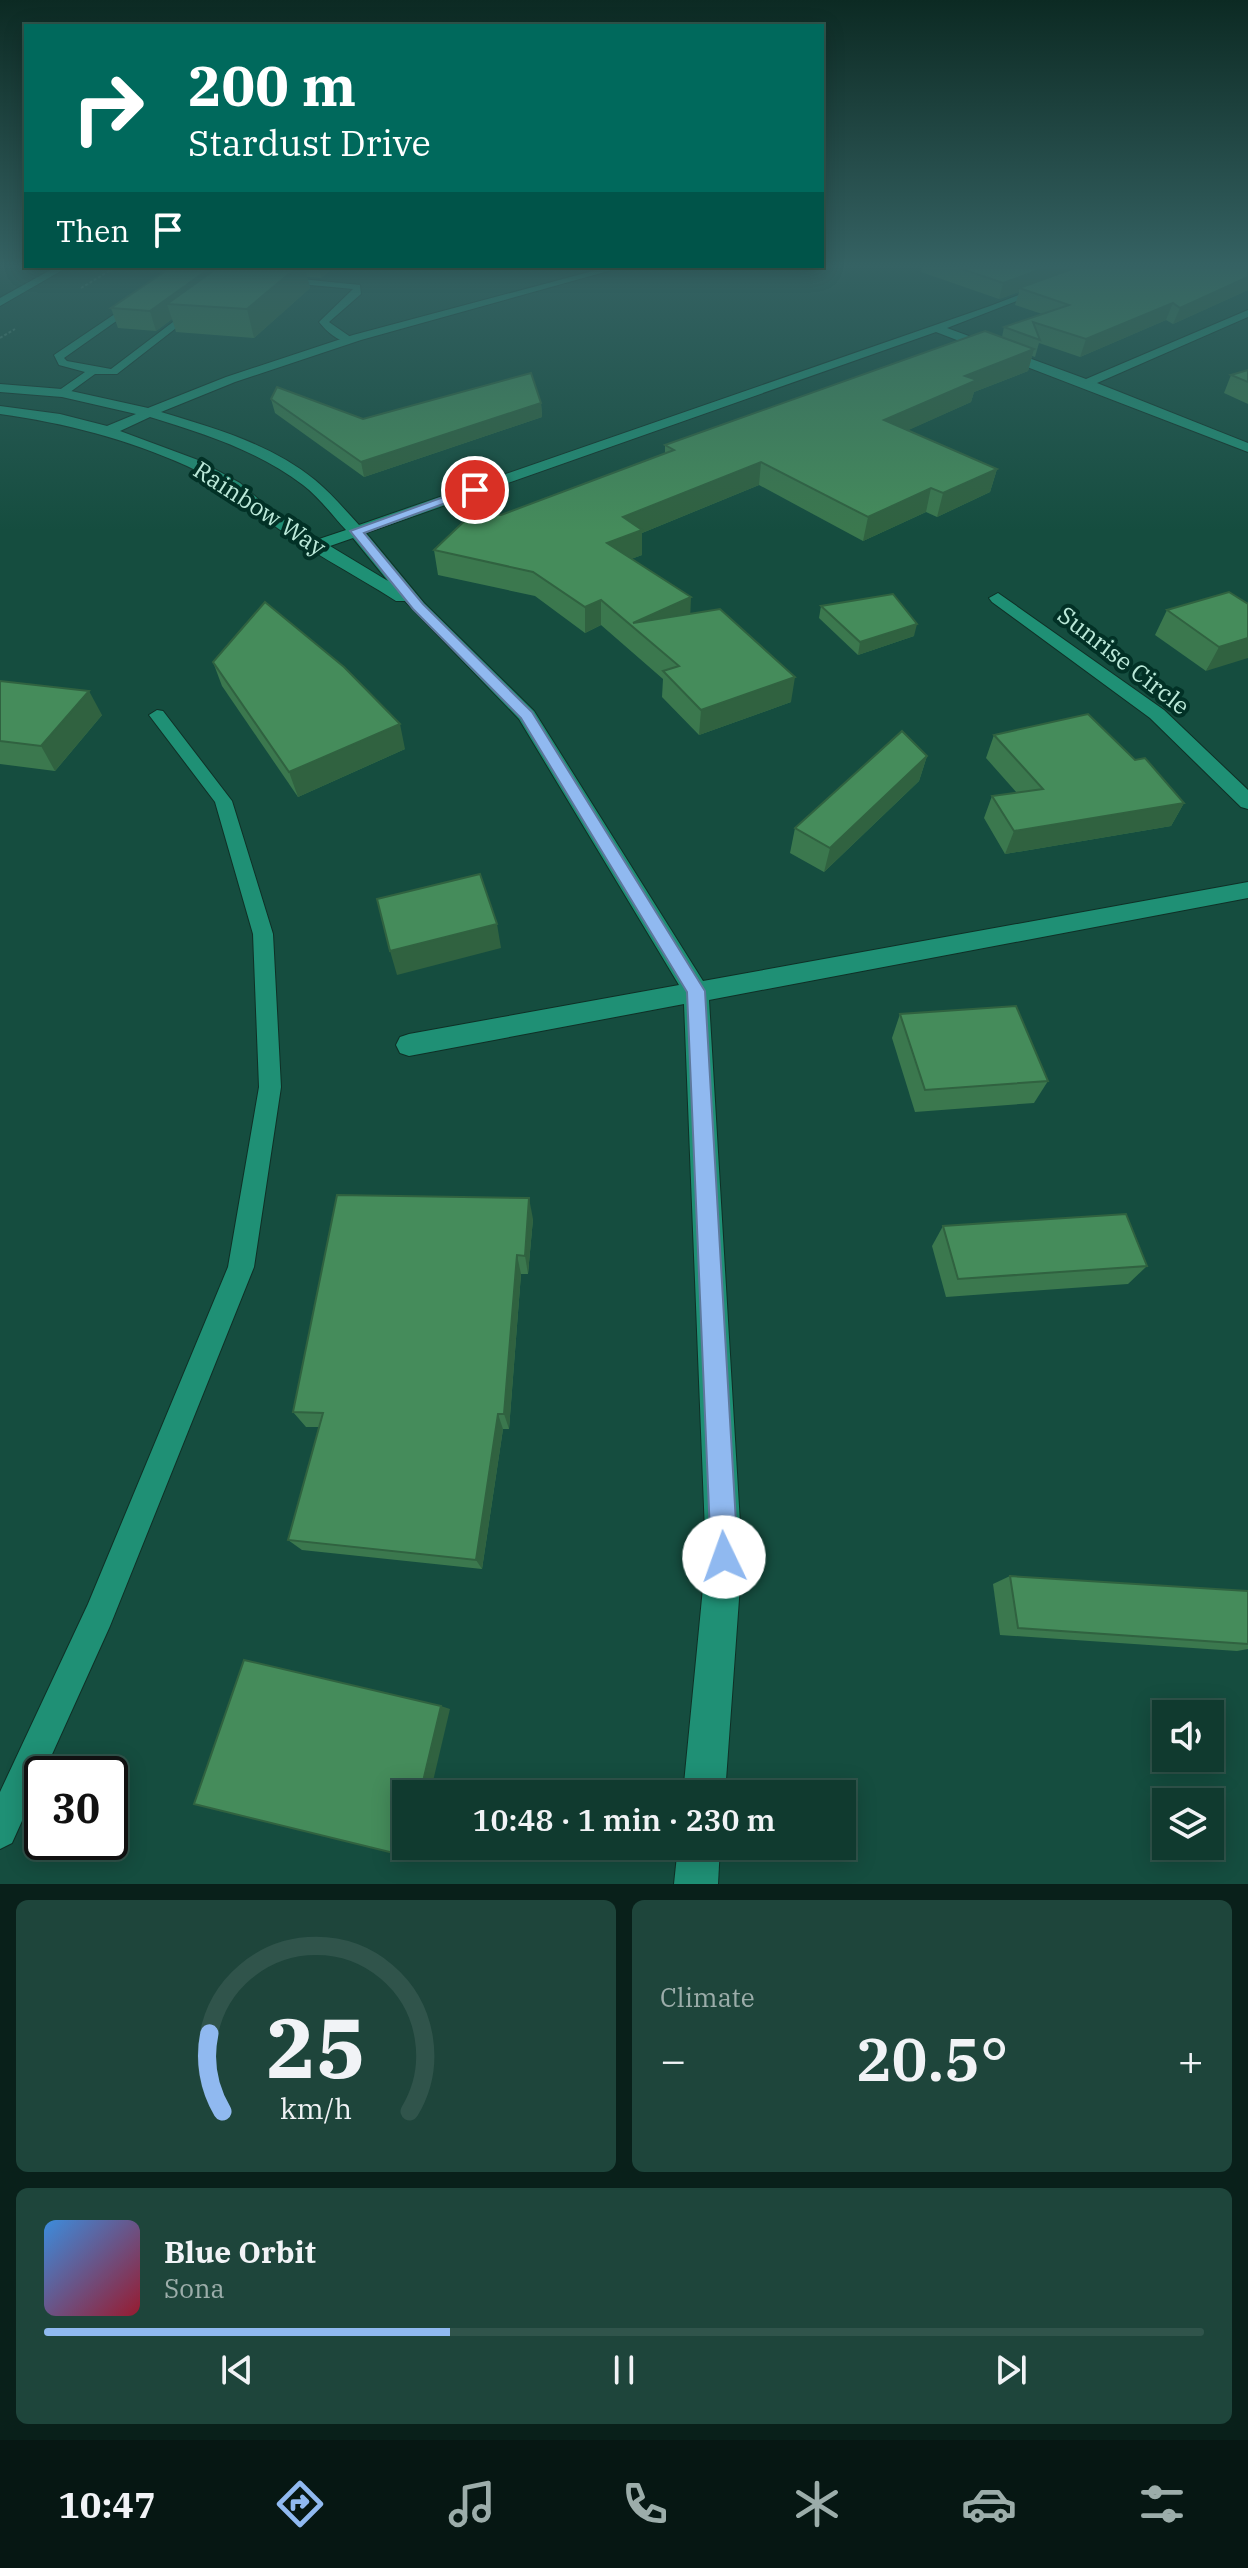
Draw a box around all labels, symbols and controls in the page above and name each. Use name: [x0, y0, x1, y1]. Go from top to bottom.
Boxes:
text: 200 m: [188, 49, 356, 121]
icon: right: [56, 56, 160, 160]
text: Stardust Drive: [188, 119, 431, 166]
icon: arrive: [146, 208, 190, 252]
text: Then: [56, 211, 130, 250]
street label: Rainbow Way: [188, 453, 333, 563]
pin: [441, 456, 509, 524]
icon: arrive: [453, 468, 497, 512]
street label: Sunrise Circle: [1052, 598, 1196, 722]
position arrow: [682, 1515, 766, 1599]
map controls: [1152, 1700, 1224, 1860]
button: sound: [1152, 1700, 1224, 1772]
speed limit sign: 30: [24, 1756, 128, 1860]
button: layers: [1152, 1788, 1224, 1860]
text: 10:48 · 1 min · 230 m: [473, 1800, 775, 1839]
text: Climate: [660, 1980, 755, 2014]
text: 25: [266, 1993, 366, 2101]
text: 20.5°: [856, 2019, 1008, 2098]
text: −: [660, 2031, 686, 2088]
text: +: [1178, 2031, 1204, 2088]
text: km/h: [280, 2090, 352, 2127]
text: Blue Orbit: [164, 2232, 316, 2271]
text: Sona: [164, 2271, 225, 2305]
icon: previous: [215, 2348, 259, 2392]
icon: pause: [602, 2348, 646, 2392]
icon: next: [989, 2348, 1033, 2392]
icon: directions: [272, 2476, 328, 2532]
icon: music: [444, 2476, 500, 2532]
icon: phone: [617, 2476, 673, 2532]
icon: climate: [789, 2476, 845, 2532]
icon: car: [961, 2476, 1017, 2532]
icon: filters: [1134, 2476, 1190, 2532]
text: 10:47: [58, 2481, 156, 2528]

